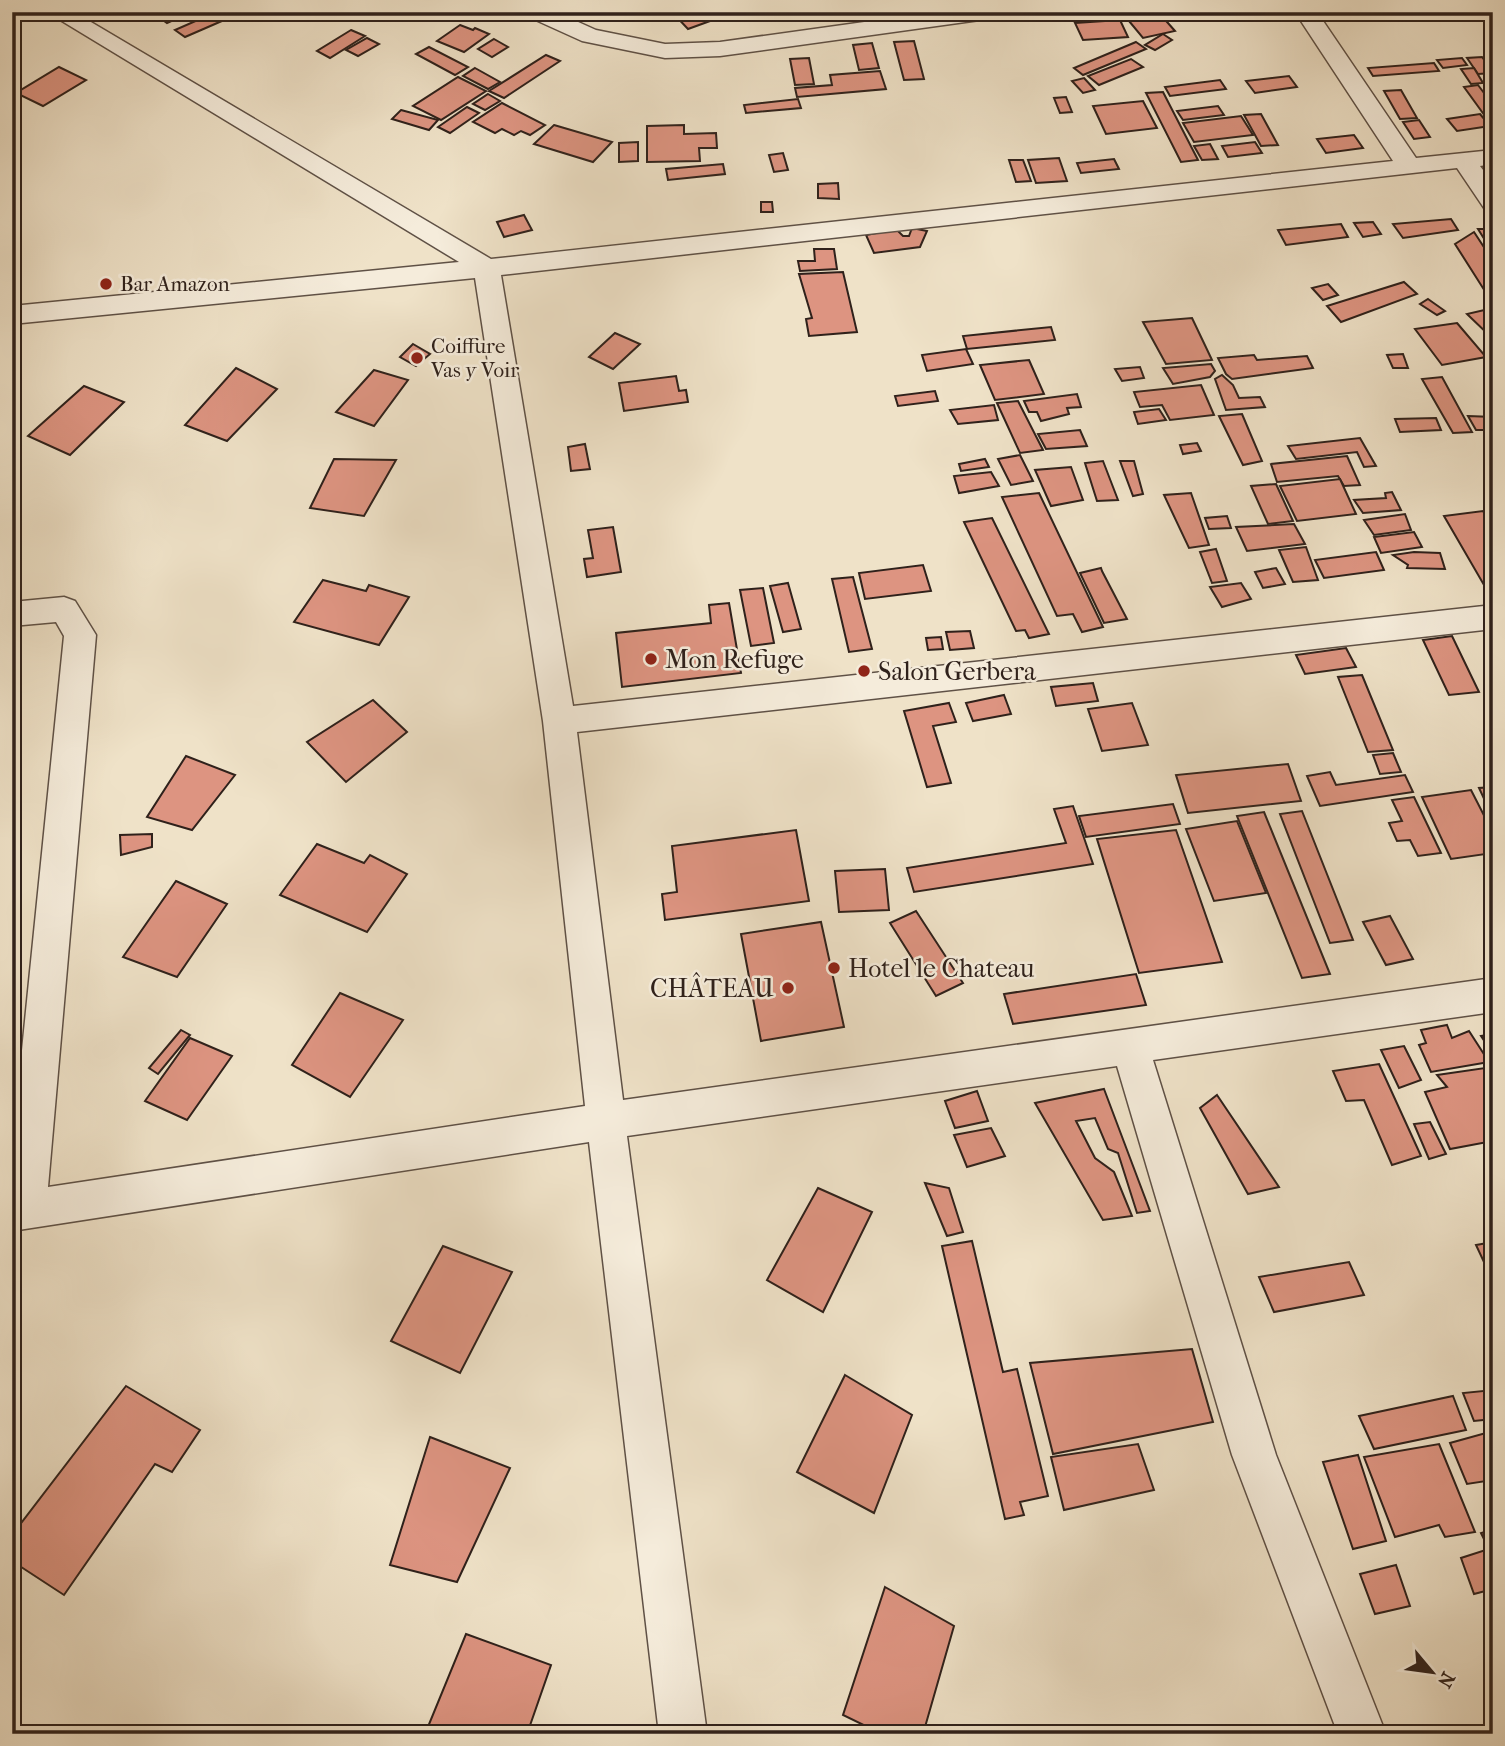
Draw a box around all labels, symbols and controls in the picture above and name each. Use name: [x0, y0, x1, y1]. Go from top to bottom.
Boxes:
place label: Bar Amazon: [120, 272, 230, 296]
marker: Bar Amazon: [98, 276, 114, 292]
place label: Coiffure Vas y Voir: [430, 334, 519, 382]
marker: Coiffure Vas y Voir: [409, 350, 425, 366]
place label: Mon Refuge: [665, 644, 804, 675]
marker: Mon Refuge: [643, 651, 659, 667]
place label: Salon Gerbera: [878, 656, 1037, 687]
marker: Salon Gerbera: [856, 663, 872, 679]
place label: Hotel le Chateau: [848, 953, 1035, 984]
marker: Hotel le Chateau: [826, 960, 842, 976]
place label: CHÂTEAU: [650, 972, 774, 1004]
marker: CHÂTEAU: [780, 980, 796, 996]
north arrow: [1396, 1638, 1466, 1708]
text: N: [1433, 1668, 1459, 1692]

